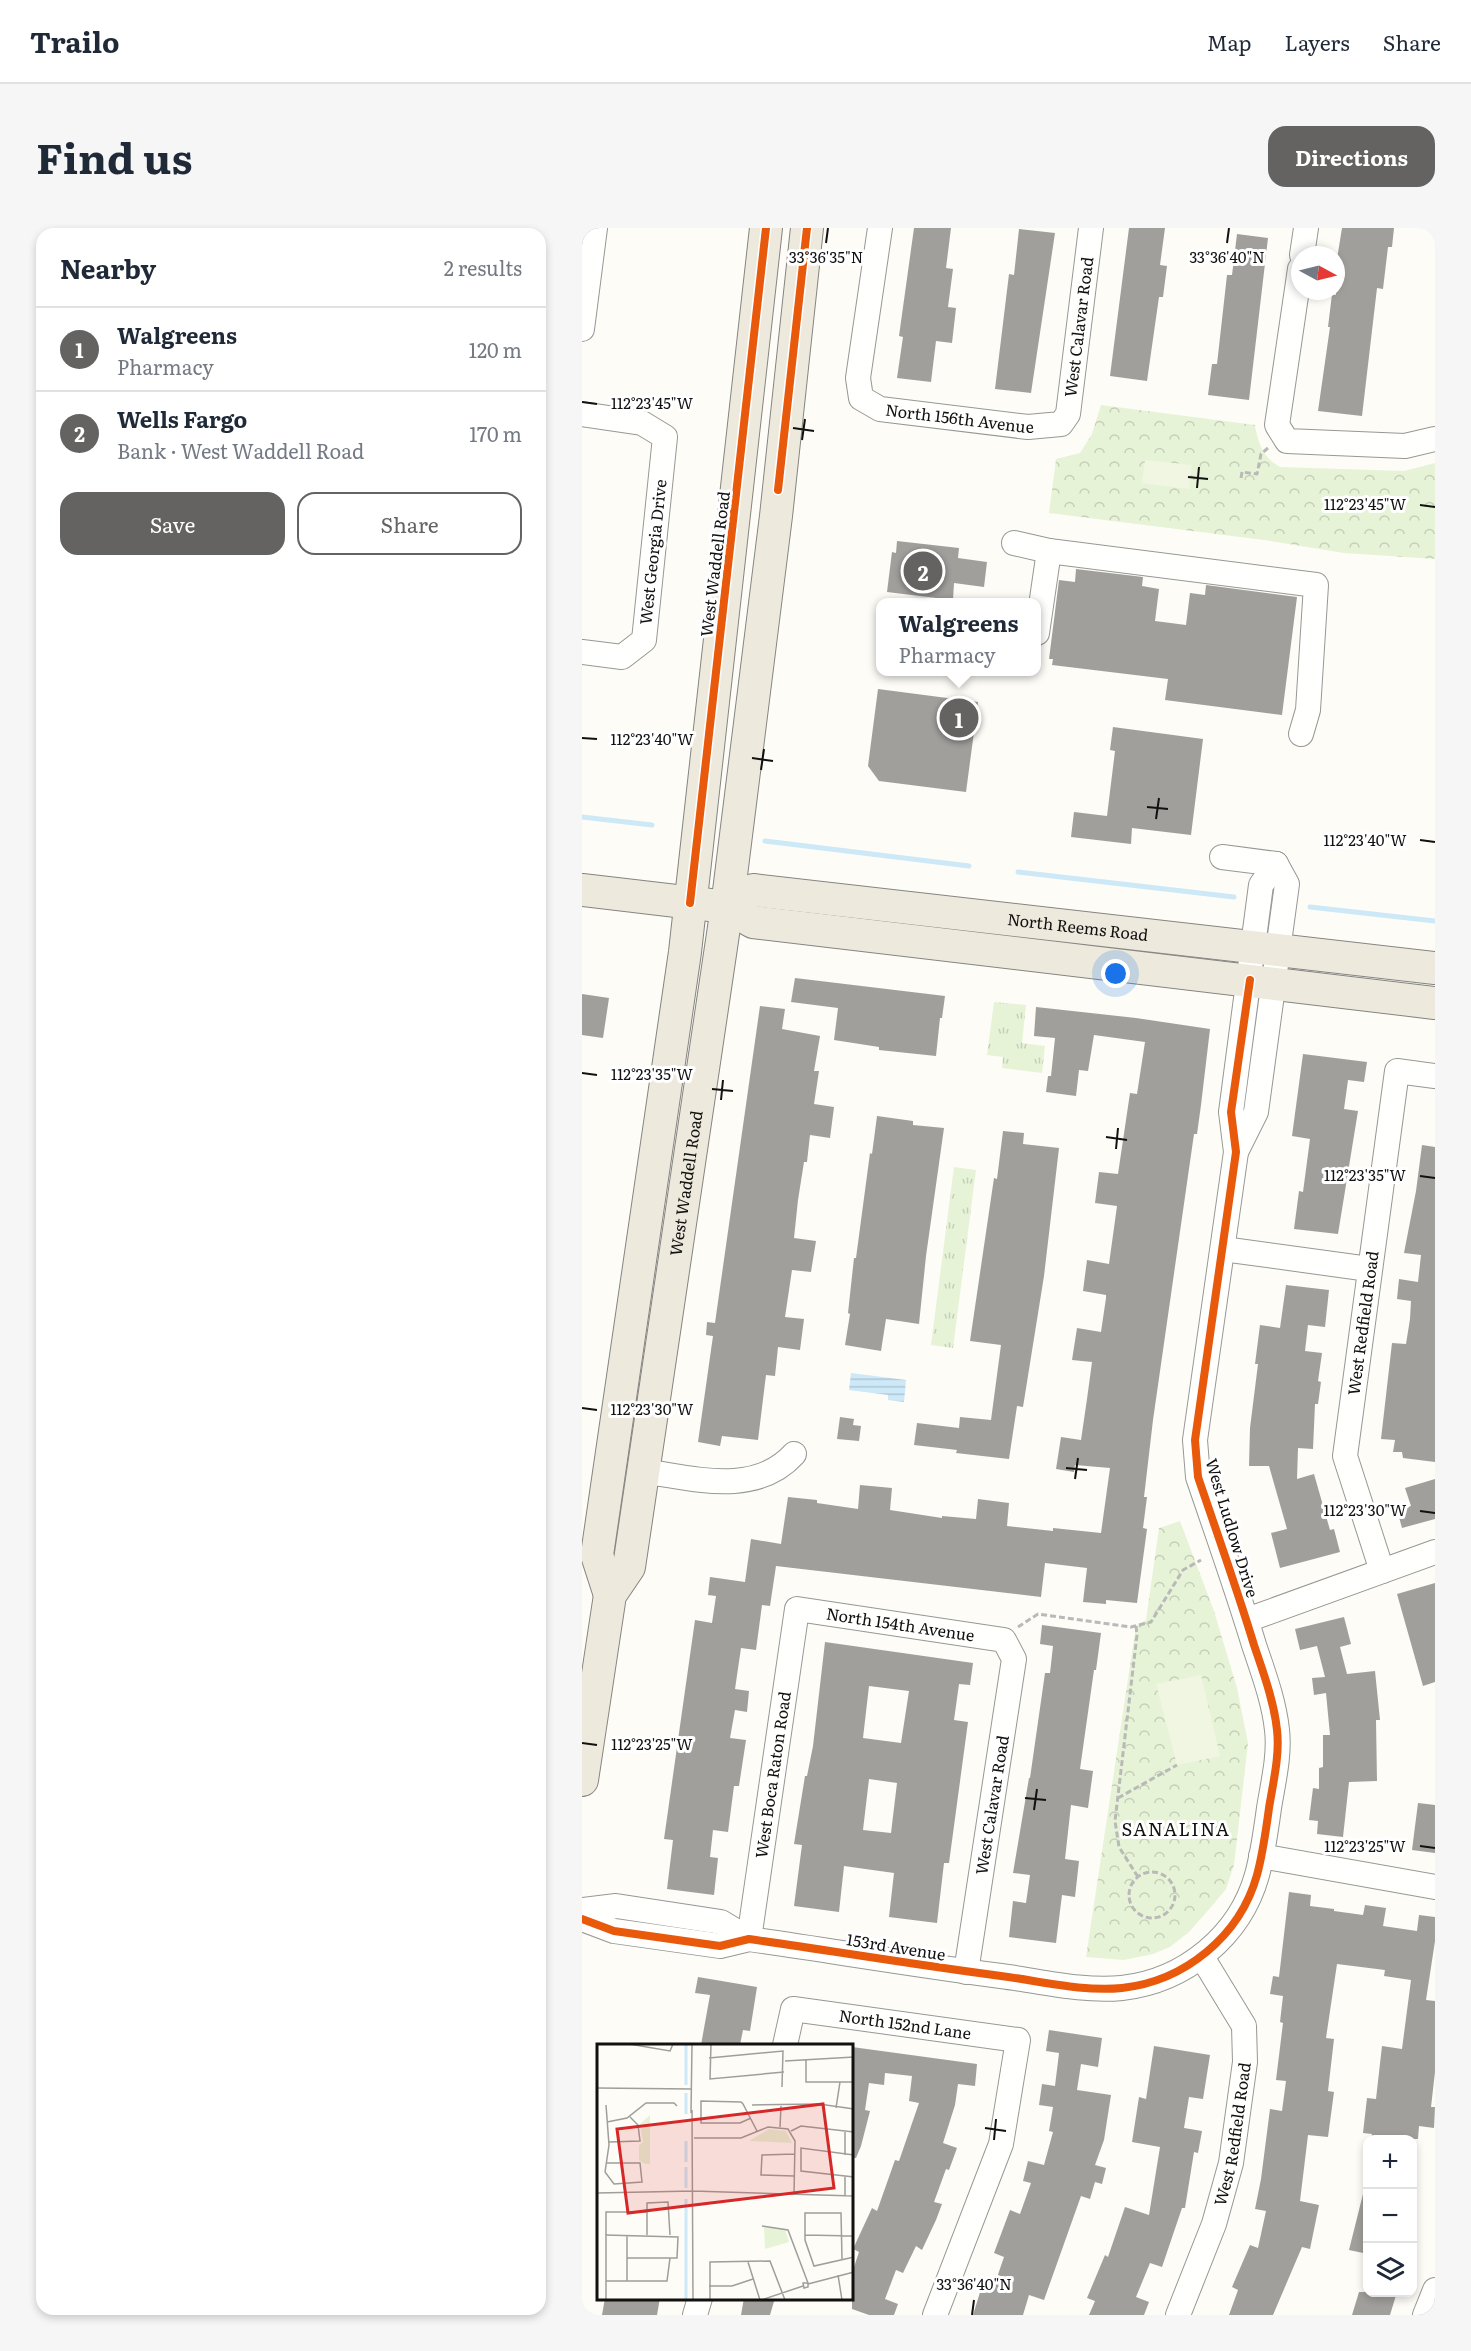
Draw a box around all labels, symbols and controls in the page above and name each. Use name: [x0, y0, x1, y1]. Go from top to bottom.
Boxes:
text: Trailo: [30, 20, 119, 62]
text: Map: [1207, 26, 1252, 57]
text: Layers: [1285, 26, 1350, 57]
text: Share: [1383, 26, 1441, 57]
text: Find us: [36, 125, 193, 187]
button: Directions: [1268, 126, 1435, 187]
text: 33°36'35"N: [789, 245, 863, 268]
text: 33°36'40"N: [1189, 245, 1265, 268]
north arrow: [1291, 246, 1345, 300]
text: Nearby: [60, 248, 156, 287]
text: 2 results: [444, 252, 522, 282]
street label: West Calavar Road: [1057, 255, 1098, 398]
text: Walgreens: [117, 318, 237, 351]
text: 1: [75, 334, 84, 364]
text: 120 m: [469, 334, 522, 364]
text: Pharmacy: [117, 351, 214, 381]
text: 112°23'45"W: [611, 391, 694, 414]
street label: North 156th Avenue: [884, 397, 1035, 438]
text: Wells Fargo: [117, 402, 247, 435]
text: 2: [74, 418, 85, 448]
text: 170 m: [469, 418, 522, 448]
text: Bank · West Waddell Road: [117, 435, 364, 465]
street label: West Georgia Drive: [632, 478, 672, 626]
street label: West Waddell Road: [693, 489, 735, 638]
button: Save: [60, 492, 285, 555]
button: Share: [297, 492, 522, 555]
text: 112°23'45"W: [1324, 492, 1407, 515]
pin: 2: [904, 548, 942, 594]
popup: [876, 598, 1041, 676]
text: Walgreens: [899, 606, 1018, 639]
text: Pharmacy: [899, 639, 995, 669]
pin: 1: [940, 696, 979, 740]
text: 112°23'40"W: [610, 727, 694, 750]
text: 112°23'40"W: [1323, 828, 1407, 851]
street label: North Reems Road: [1006, 906, 1150, 946]
your location: [1101, 959, 1130, 988]
text: 112°23'35"W: [611, 1062, 694, 1085]
street label: West Waddell Road: [662, 1108, 708, 1257]
text: 112°23'35"W: [1324, 1163, 1407, 1186]
street label: West Redfield Road: [1340, 1249, 1384, 1397]
text: 112°23'30"W: [611, 1397, 694, 1420]
street label: West Ludlow Drive: [1200, 1455, 1265, 1600]
text: 112°23'30"W: [1324, 1498, 1407, 1521]
street label: North 154th Avenue: [825, 1601, 976, 1646]
street label: West Boca Raton Road: [748, 1689, 796, 1860]
text: 112°23'25"W: [611, 1732, 693, 1755]
street label: West Calavar Road: [968, 1733, 1014, 1876]
district label: SANALINA: [1121, 1815, 1231, 1842]
text: 112°23'25"W: [1324, 1834, 1406, 1857]
street label: 153rd Avenue: [845, 1926, 947, 1966]
street label: North 152nd Lane: [838, 2002, 973, 2044]
inset map: [597, 2044, 854, 2300]
street label: West Redfield Road: [1207, 2060, 1256, 2208]
map controls: [1363, 2135, 1417, 2297]
button: +: [1363, 2135, 1417, 2189]
button: −: [1363, 2189, 1417, 2243]
button: layers: [1363, 2243, 1417, 2297]
text: 33°36'40"N: [936, 2272, 1012, 2295]

